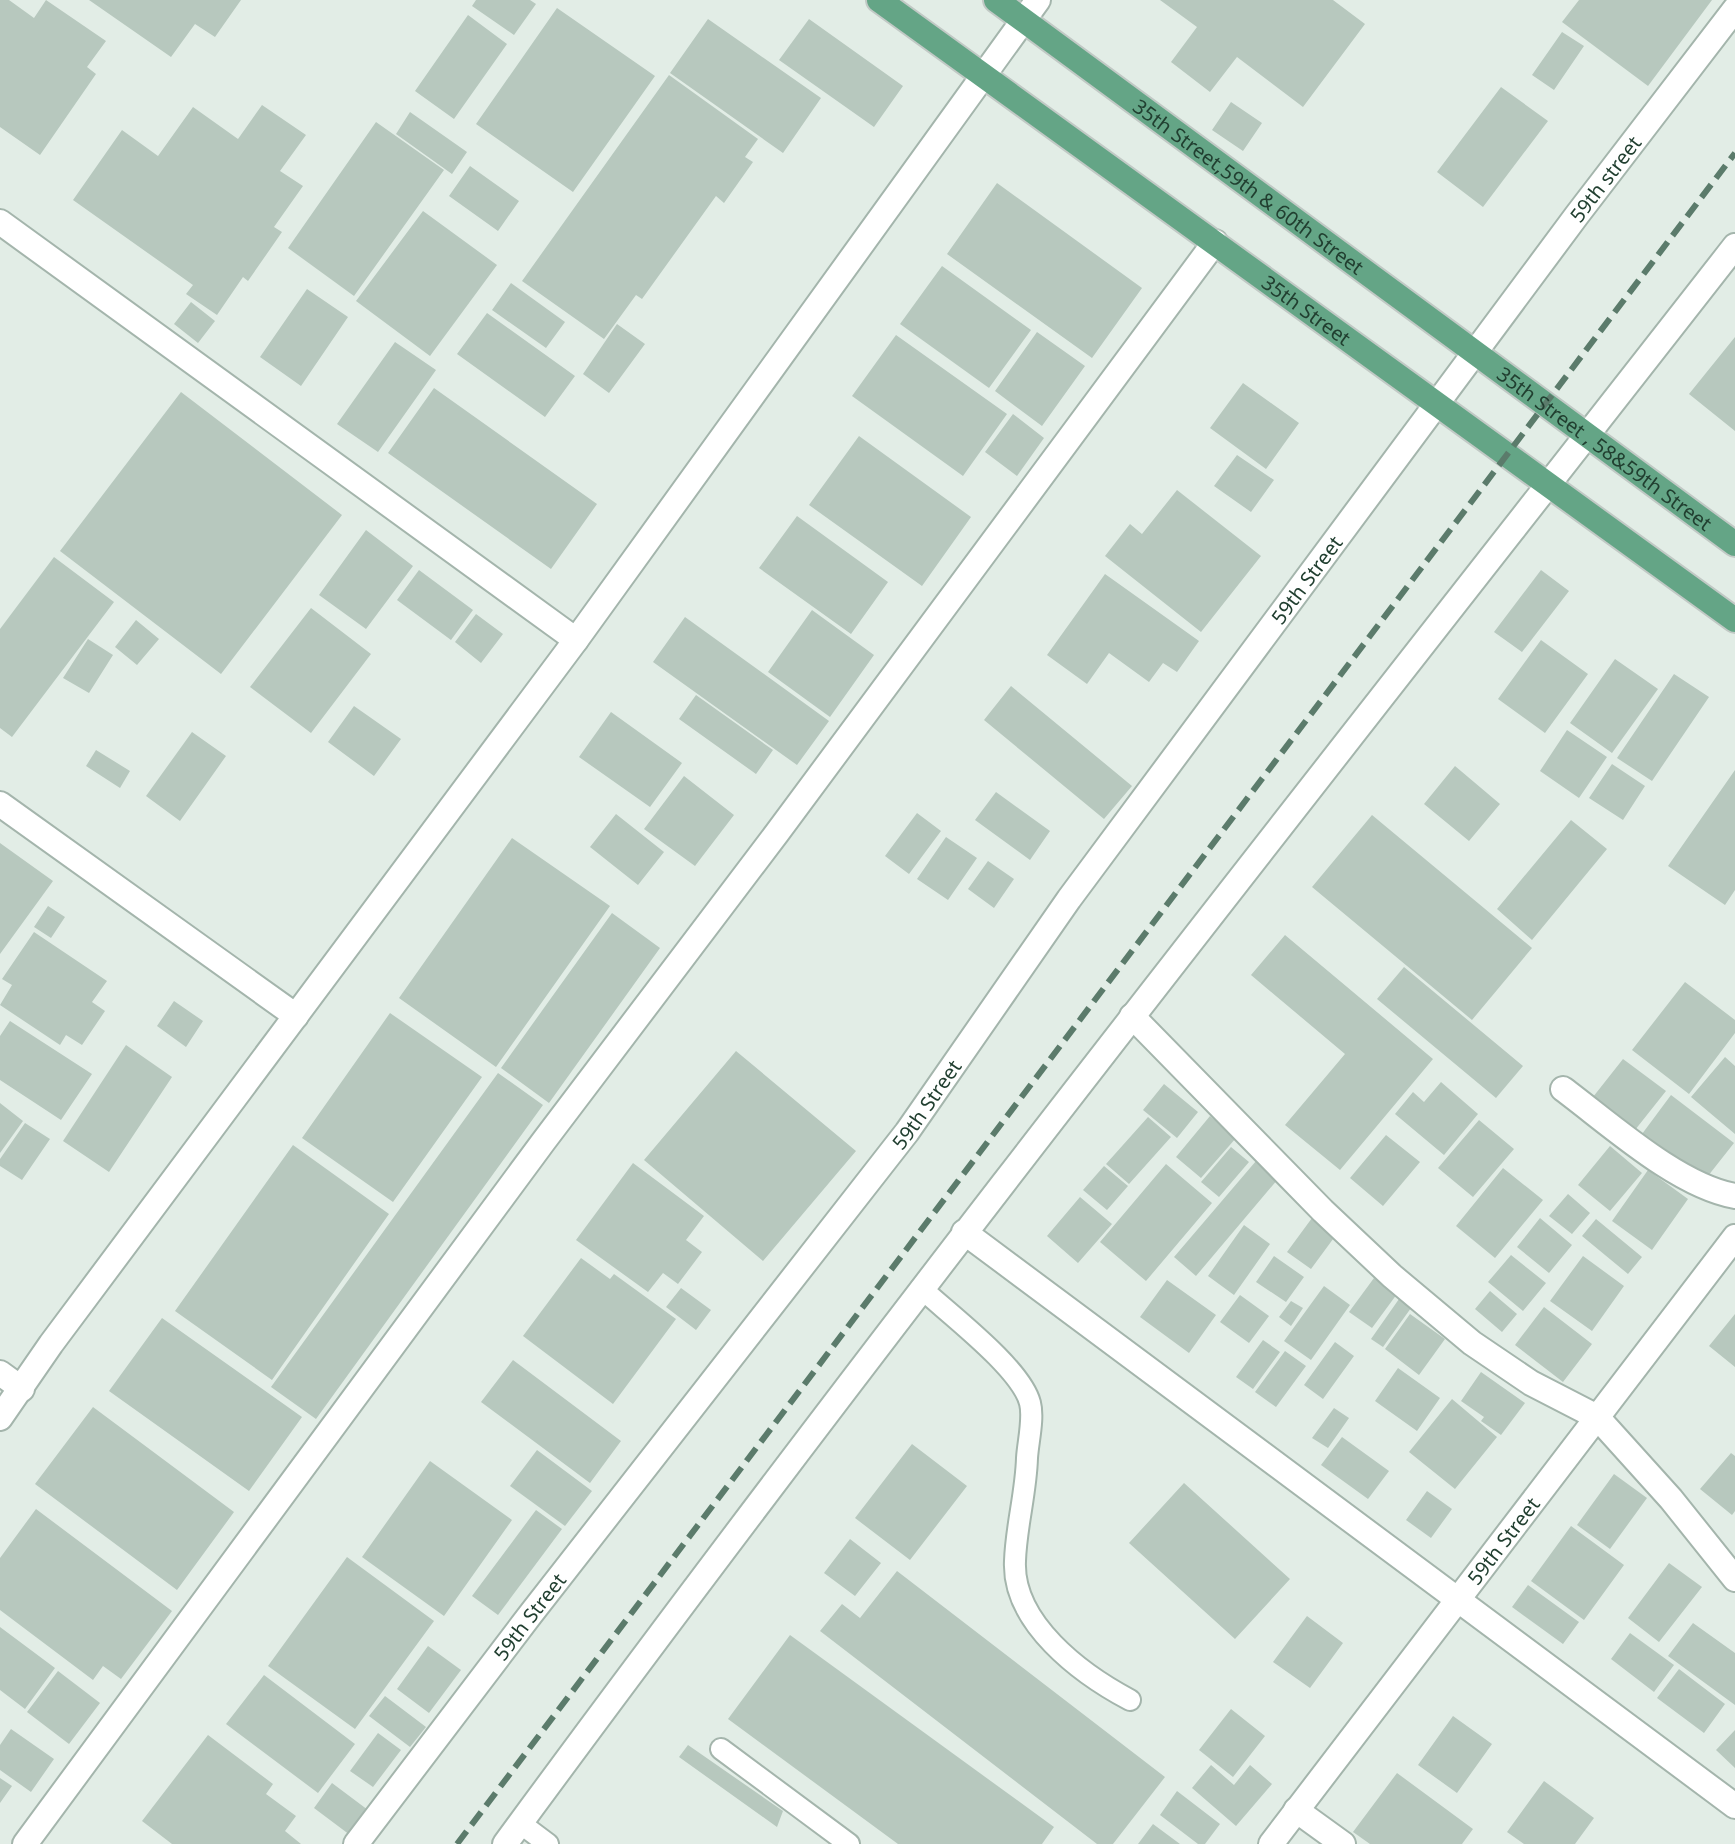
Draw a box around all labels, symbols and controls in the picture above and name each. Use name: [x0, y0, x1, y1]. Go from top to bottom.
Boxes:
street label: 35th Street,59th & 60th Street: [1128, 92, 1370, 280]
street label: 59th street: [1563, 130, 1647, 227]
street label: 35th Street: [1257, 268, 1356, 351]
street label: 35th Street , 58&59th Street: [1492, 360, 1718, 536]
street label: 59th Street: [1265, 530, 1348, 629]
street label: 59th Street: [885, 1054, 967, 1155]
street label: 59th Street: [1461, 1491, 1545, 1590]
street label: 59th Street: [487, 1567, 572, 1666]

